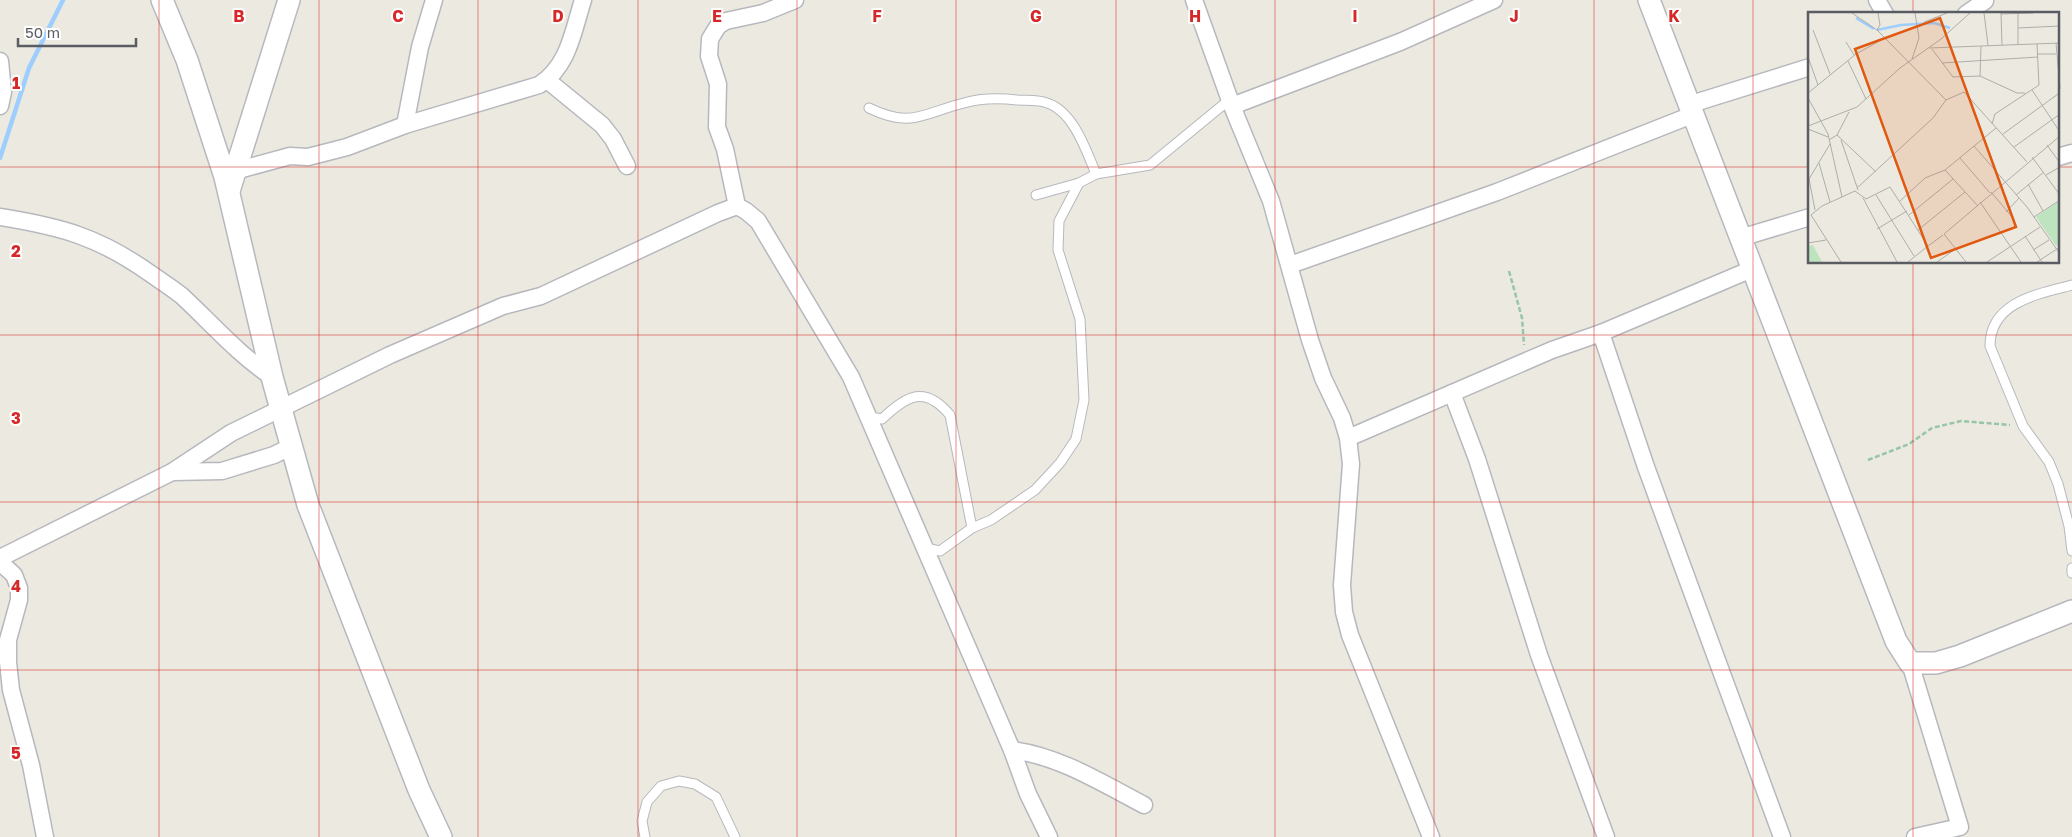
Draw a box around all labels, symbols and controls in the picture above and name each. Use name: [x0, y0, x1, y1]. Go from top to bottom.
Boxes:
text: B: [233, 6, 245, 26]
text: C: [392, 6, 404, 26]
text: D: [552, 6, 564, 26]
text: E: [712, 6, 722, 26]
text: F: [872, 6, 882, 26]
text: G: [1030, 6, 1042, 26]
text: H: [1189, 6, 1201, 26]
text: I: [1352, 6, 1358, 26]
text: J: [1509, 6, 1519, 26]
text: K: [1668, 6, 1680, 26]
inset map: [1808, 12, 2060, 264]
scale bar: [18, 15, 135, 47]
text: 50 m: [25, 23, 60, 41]
text: 1: [12, 73, 20, 93]
text: 2: [11, 241, 21, 261]
text: 3: [11, 408, 21, 428]
text: 4: [11, 576, 21, 596]
text: 5: [11, 743, 21, 763]

